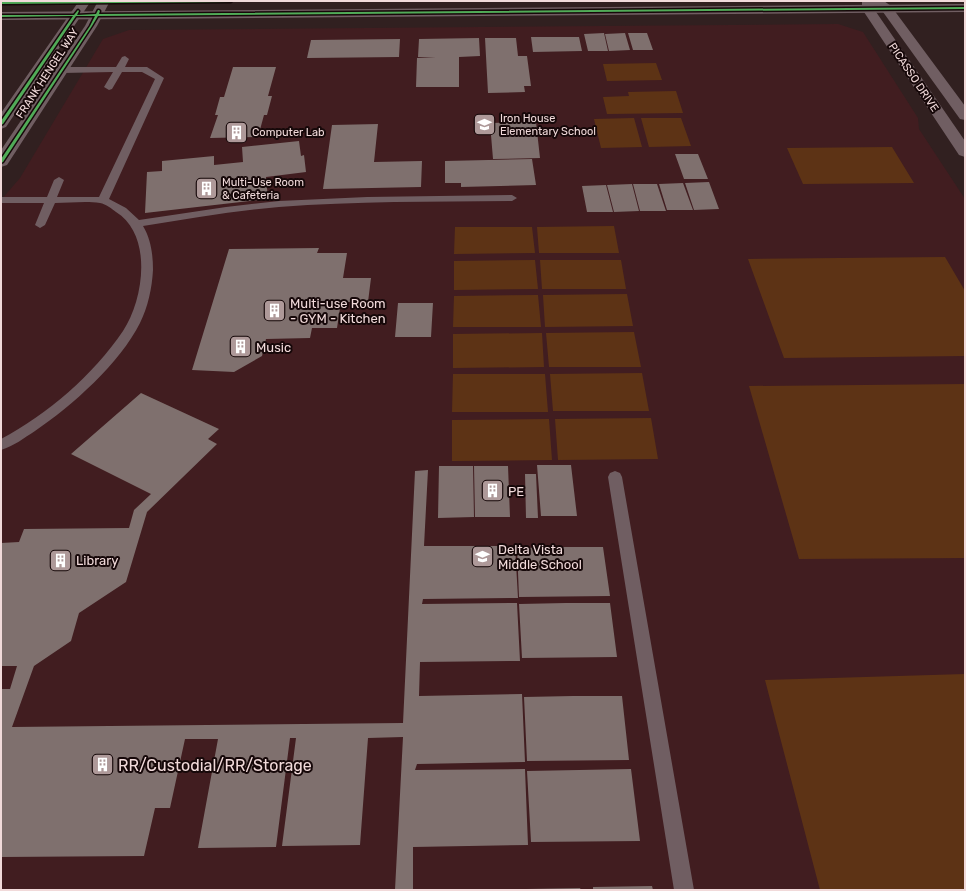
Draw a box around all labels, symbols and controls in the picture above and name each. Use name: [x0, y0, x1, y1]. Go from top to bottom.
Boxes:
street label: FRANK HENGEL WAY: [13, 26, 81, 121]
street label: PICASSO DRIVE: [886, 40, 942, 114]
school or university icon: Iron House Elementary School: [472, 111, 498, 137]
place label: Iron House Elementary School: [500, 112, 596, 138]
building icon: Computer Lab: [223, 119, 249, 145]
place label: Computer Lab: [252, 126, 325, 139]
building icon: Multi-Use Room & Cafeteria: [194, 175, 220, 201]
place label: Multi-Use Room & Cafeteria: [222, 176, 304, 202]
place label: Multi-use Room - GYM - Kitchen: [290, 296, 386, 326]
building icon: Multi-use Room - GYM - Kitchen: [262, 297, 288, 323]
building icon: Music: [228, 334, 254, 360]
place label: Music: [256, 340, 291, 355]
building icon: PE: [479, 478, 505, 504]
place label: PE: [508, 484, 524, 499]
place label: Delta Vista Middle School: [498, 542, 582, 572]
school or university icon: Delta Vista Middle School: [470, 543, 496, 569]
building icon: Library: [47, 547, 73, 573]
place label: Library: [76, 553, 118, 568]
building icon: RR/Custodial/RR/Storage: [90, 752, 116, 778]
place label: RR/Custodial/RR/Storage: [118, 756, 312, 775]

